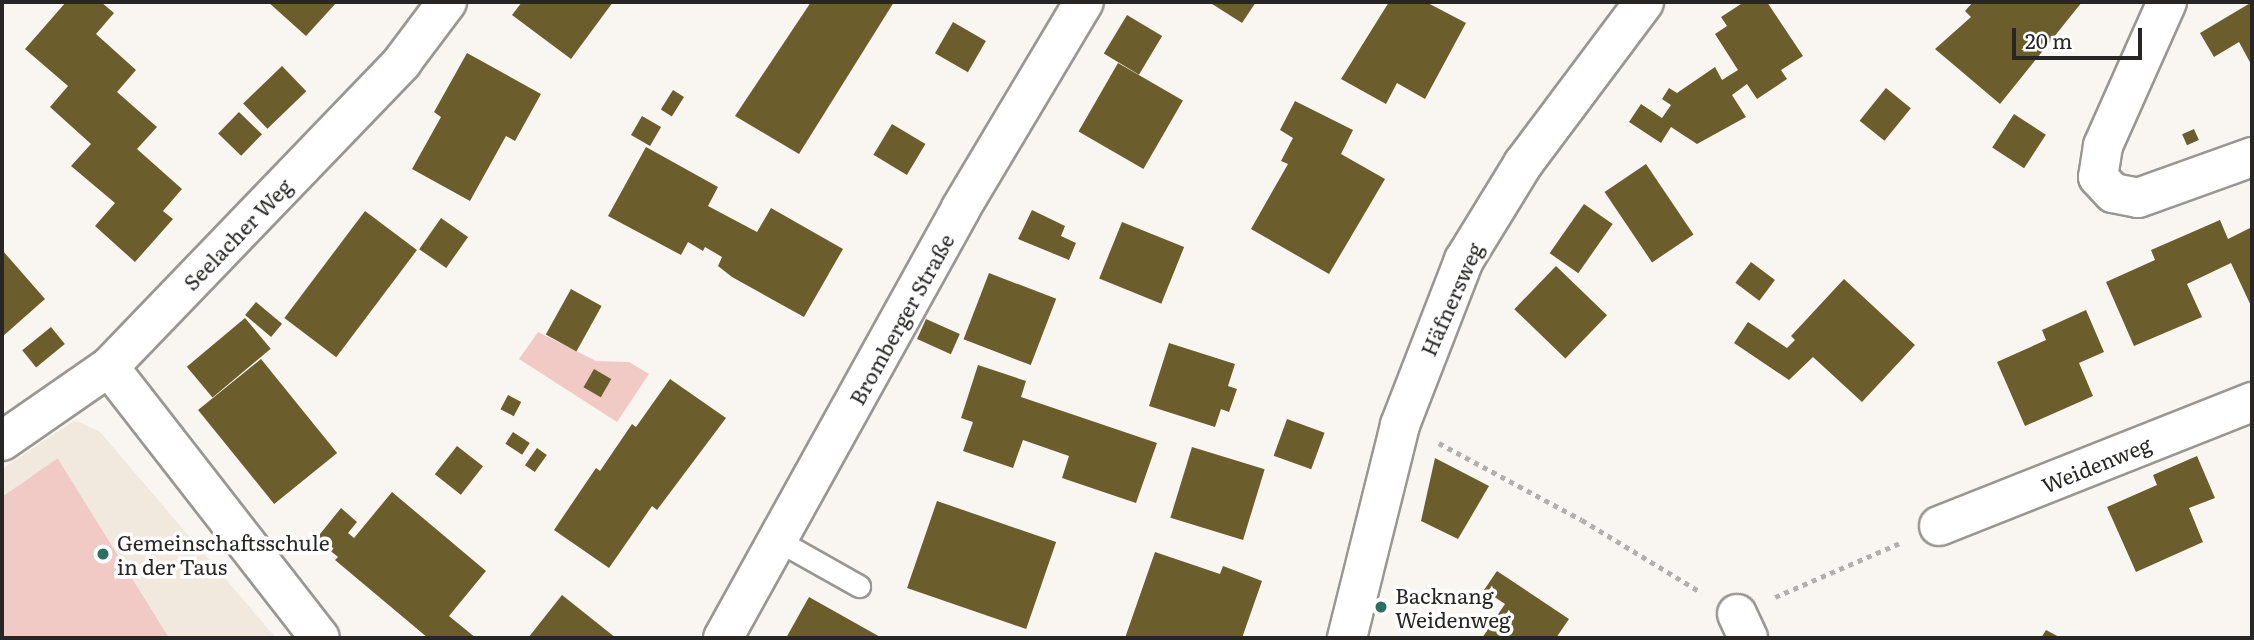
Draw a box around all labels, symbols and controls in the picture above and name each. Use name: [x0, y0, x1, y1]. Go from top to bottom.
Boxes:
scale bar: [2016, 14, 2146, 58]
text: 20 m: [2025, 24, 2072, 55]
street label: Seelacher Weg: [178, 173, 296, 295]
street label: Bromberger Straße: [844, 229, 958, 409]
street label: Häfnersweg: [1415, 238, 1487, 360]
street label: Weidenweg: [2038, 431, 2154, 497]
place label: Gemeinschaftsschule in der Taus: [117, 529, 330, 579]
marker: Gemeinschaftsschule in der Taus: [95, 546, 111, 562]
place label: Backnang Weidenweg: [1395, 582, 1511, 632]
marker: Backnang Weidenweg: [1373, 599, 1389, 615]

